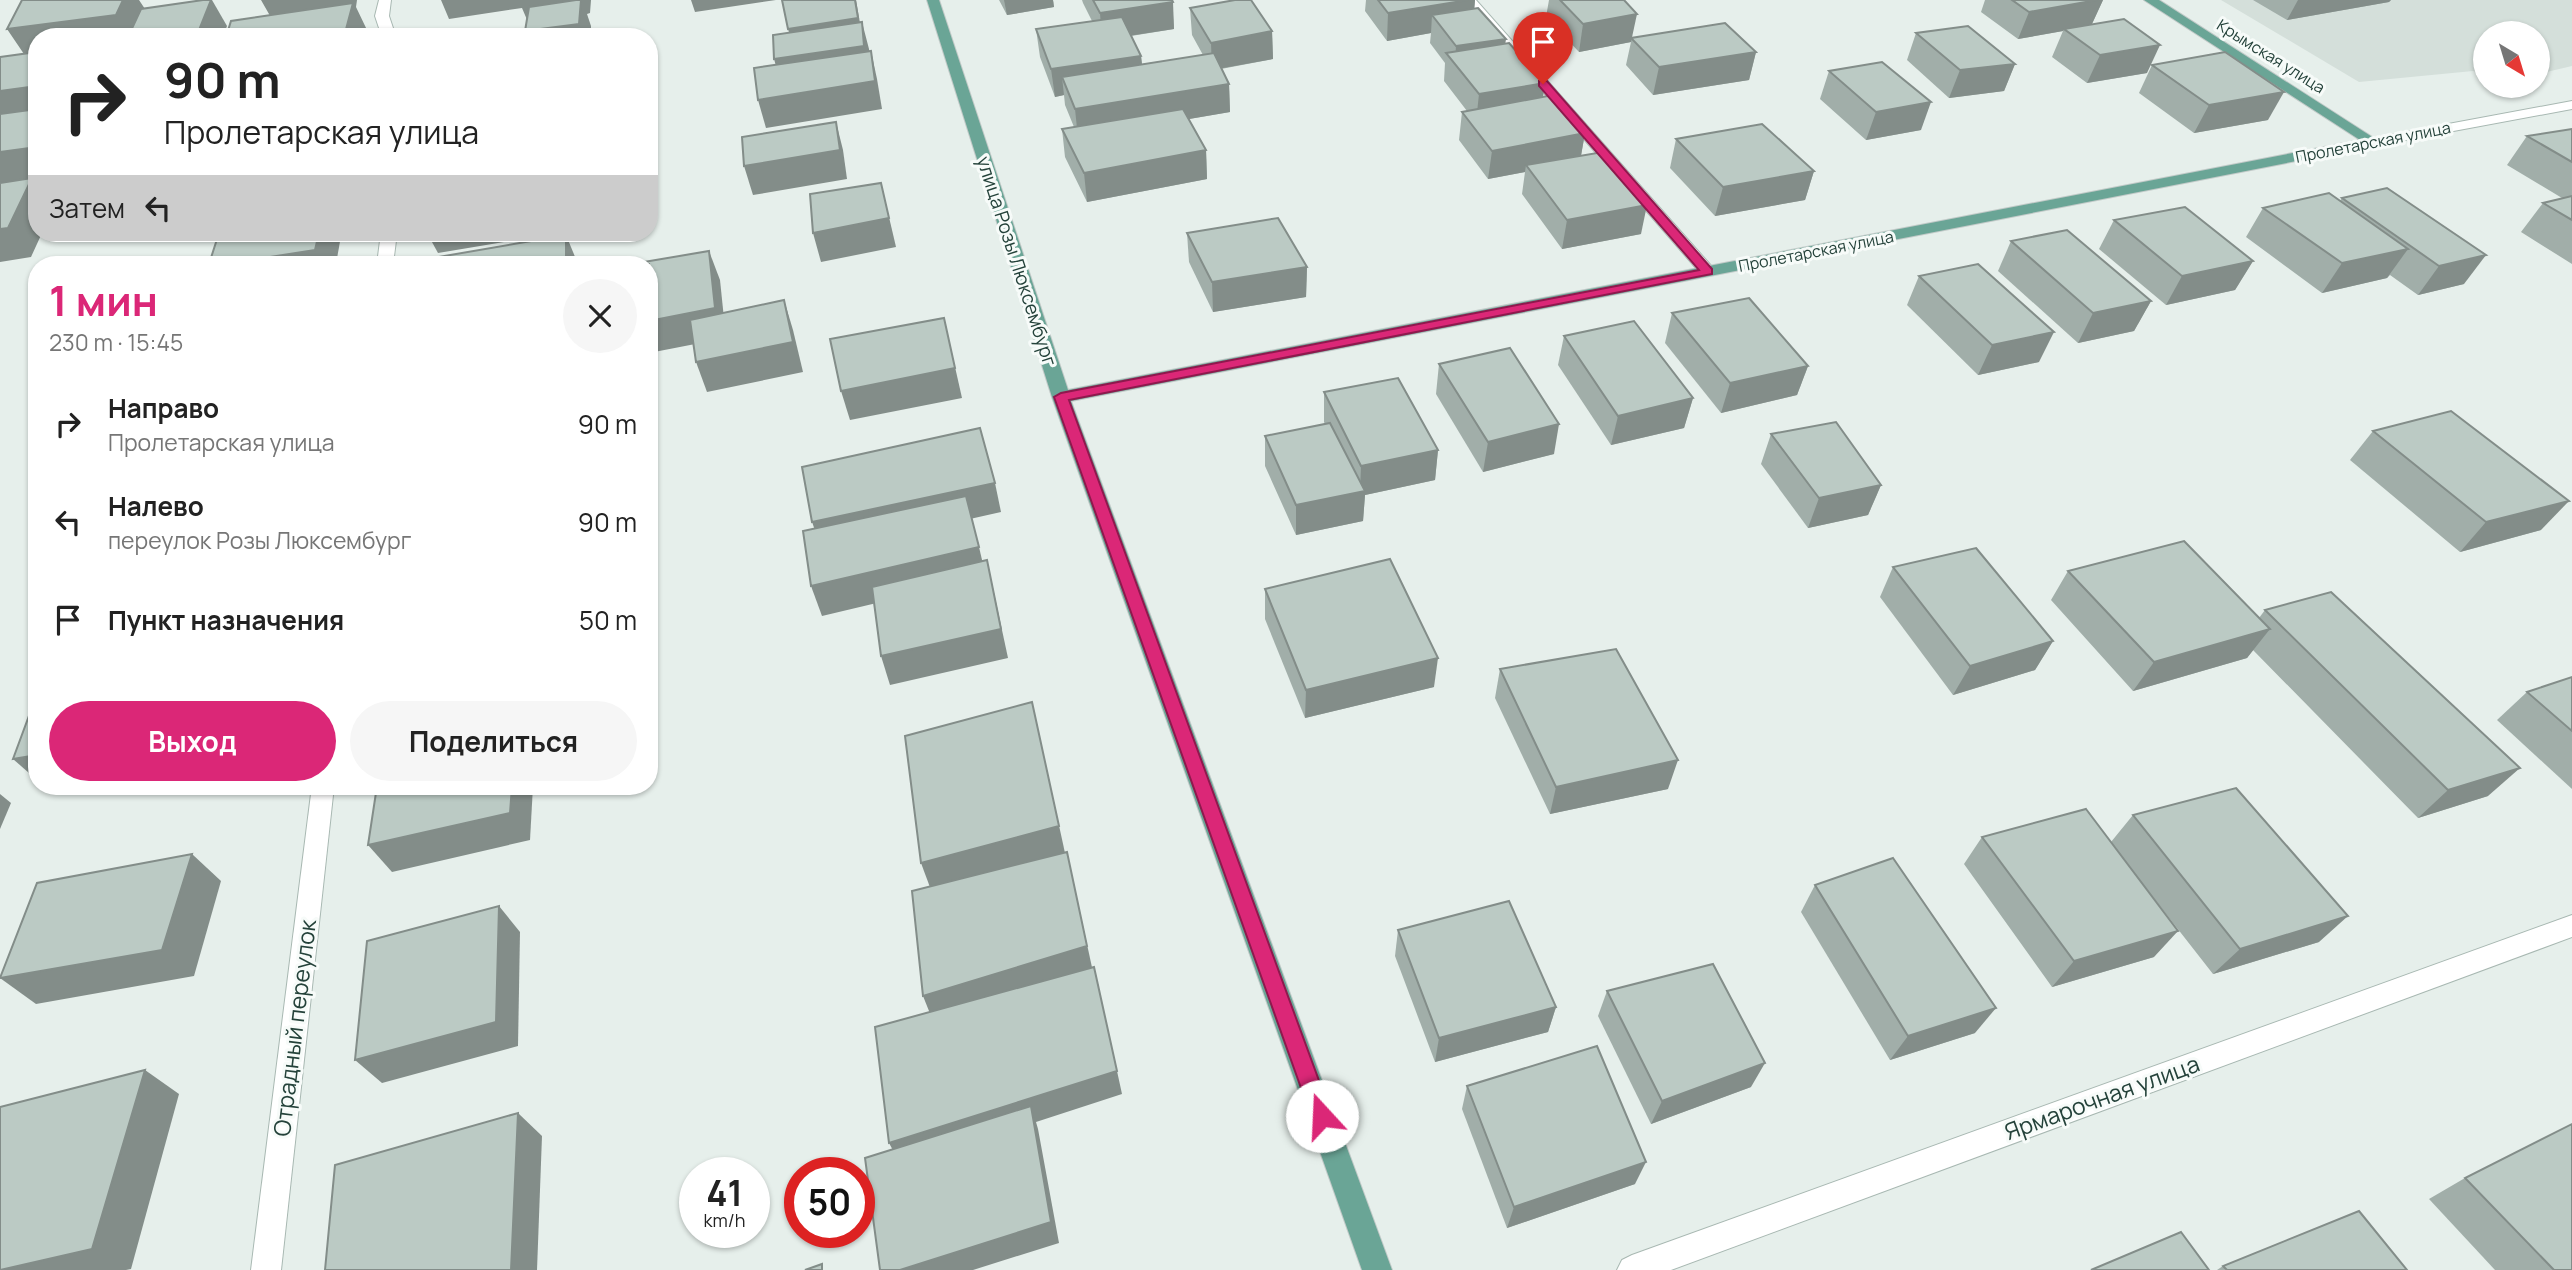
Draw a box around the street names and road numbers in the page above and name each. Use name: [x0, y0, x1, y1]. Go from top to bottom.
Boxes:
street label: Крымская улица: [2213, 14, 2329, 98]
street label: Пролетарская улица: [2294, 116, 2452, 168]
street label: улица Розы Люксембург: [971, 153, 1063, 369]
street label: Пролетарская улица: [1737, 225, 1895, 277]
street label: Отрадный переулок: [265, 917, 323, 1138]
street label: Ярмарочная улица: [2000, 1047, 2204, 1147]

